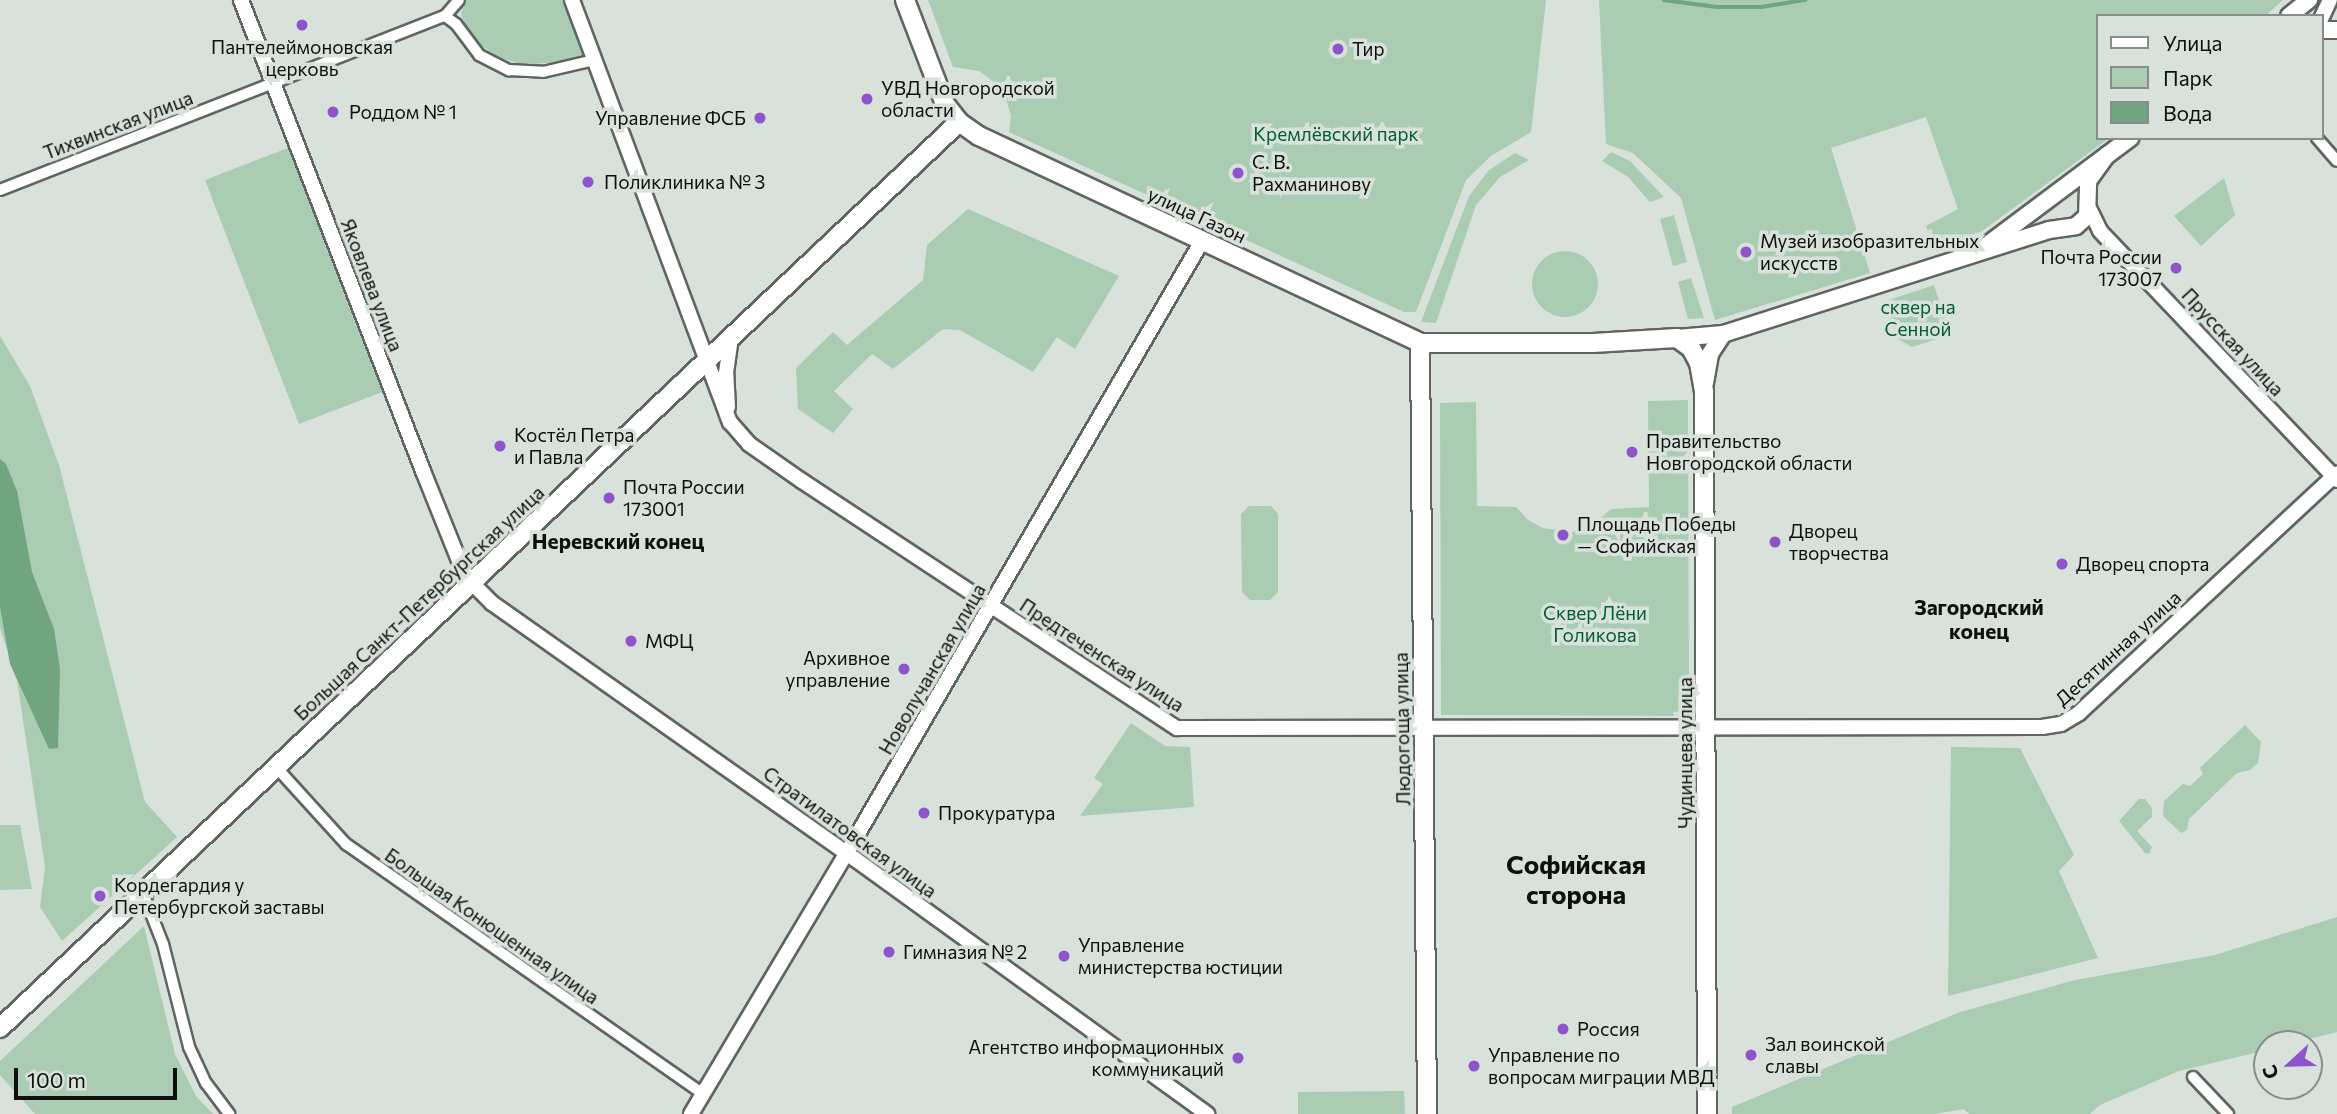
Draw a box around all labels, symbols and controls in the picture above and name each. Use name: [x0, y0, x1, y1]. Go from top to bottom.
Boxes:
legend: [2096, 14, 2323, 140]
marker: Пантелеймоновская церковь: [294, 17, 310, 33]
text: Улица: [2163, 30, 2222, 55]
place label: Пантелеймоновская церковь: [211, 36, 393, 80]
place label: Тир: [1352, 38, 1385, 60]
marker: Тир: [1330, 41, 1346, 57]
text: Парк: [2163, 65, 2213, 90]
place label: УВД Новгородской области: [881, 77, 1055, 121]
street label: Тихвинская улица: [40, 86, 196, 164]
marker: УВД Новгородской области: [859, 91, 875, 107]
text: Вода: [2163, 100, 2212, 125]
place label: Роддом № 1: [349, 101, 457, 123]
marker: Роддом № 1: [323, 102, 343, 122]
place label: Управление ФСБ: [595, 107, 746, 129]
marker: Управление ФСБ: [752, 110, 768, 126]
park label: Кремлёвский парк: [1253, 123, 1419, 145]
place label: С. В. Рахманинову: [1252, 151, 1371, 195]
marker: С. В. Рахманинову: [1230, 165, 1246, 181]
place label: Поликлиника № 3: [604, 171, 765, 193]
marker: Поликлиника № 3: [578, 172, 598, 192]
street label: улица Газон: [1144, 182, 1250, 248]
street label: Яковлева улица: [336, 215, 408, 355]
place label: Музей изобразительных искусств: [1760, 230, 1979, 274]
marker: Музей изобразительных искусств: [1738, 244, 1754, 260]
place label: Почта России 173007: [2040, 246, 2162, 290]
marker: Почта России 173007: [2168, 260, 2184, 276]
street label: Прусская улица: [2177, 283, 2289, 401]
park label: сквер на Сенной: [1880, 296, 1956, 340]
place label: Костёл Петра и Павла: [514, 424, 634, 468]
place label: Правительство Новгородской области: [1646, 430, 1852, 474]
marker: Костёл Петра и Павла: [492, 438, 508, 454]
marker: Правительство Новгородской области: [1624, 444, 1640, 460]
place label: Почта России 173001: [623, 476, 745, 520]
street label: Большая Санкт-Петербургская улица: [289, 481, 549, 725]
marker: Почта России 173001: [601, 490, 617, 506]
place label: Площадь Победы — Софийская: [1577, 513, 1736, 557]
place label: Дворец творчества: [1789, 520, 1889, 564]
marker: Площадь Победы — Софийская: [1555, 527, 1571, 543]
district label: Неревский конец: [532, 528, 704, 554]
marker: Дворец творчества: [1767, 534, 1783, 550]
place label: Дворец спорта: [2076, 553, 2209, 575]
marker: Дворец спорта: [2054, 556, 2070, 572]
street label: Новолучанская улица: [874, 580, 990, 758]
street label: Десятинная улица: [2050, 586, 2186, 710]
street label: Предтеченская улица: [1016, 593, 1188, 717]
district label: Загородский конец: [1914, 594, 2044, 644]
park label: Сквер Лёни Голикова: [1543, 602, 1647, 646]
place label: МФЦ: [645, 630, 694, 652]
marker: МФЦ: [623, 633, 639, 649]
place label: Архивное управление: [786, 647, 890, 691]
street label: Людогоща улица: [1389, 652, 1415, 806]
marker: Архивное управление: [896, 661, 912, 677]
street label: Чудинцева улица: [1674, 677, 1696, 829]
street label: Стратилатовская улица: [759, 761, 941, 903]
place label: Прокуратура: [938, 802, 1055, 824]
marker: Прокуратура: [916, 805, 932, 821]
street label: Большая Конюшенная улица: [381, 843, 603, 1009]
district label: Софийская сторона: [1506, 848, 1646, 910]
place label: Кордегардия у Петербургской заставы: [114, 874, 325, 918]
marker: Кордегардия у Петербургской заставы: [92, 888, 108, 904]
place label: Управление министерства юстиции: [1078, 934, 1283, 978]
place label: Гимназия № 2: [903, 941, 1027, 963]
marker: Гимназия № 2: [881, 944, 897, 960]
marker: Управление министерства юстиции: [1056, 948, 1072, 964]
place label: Россия: [1577, 1018, 1640, 1040]
marker: Россия: [1555, 1021, 1571, 1037]
north arrow: [2253, 1030, 2323, 1100]
place label: Зал воинской славы: [1765, 1033, 1885, 1077]
place label: Агентство информационных коммуникаций: [968, 1036, 1224, 1080]
place label: Управление по вопросам миграции МВД: [1488, 1044, 1715, 1088]
marker: Зал воинской славы: [1743, 1047, 1759, 1063]
marker: Агентство информационных коммуникаций: [1230, 1050, 1246, 1066]
scale bar: [18, 1054, 180, 1098]
marker: Управление по вопросам миграции МВД: [1466, 1058, 1482, 1074]
text: С: [2257, 1062, 2283, 1083]
text: 100 m: [27, 1067, 86, 1092]

